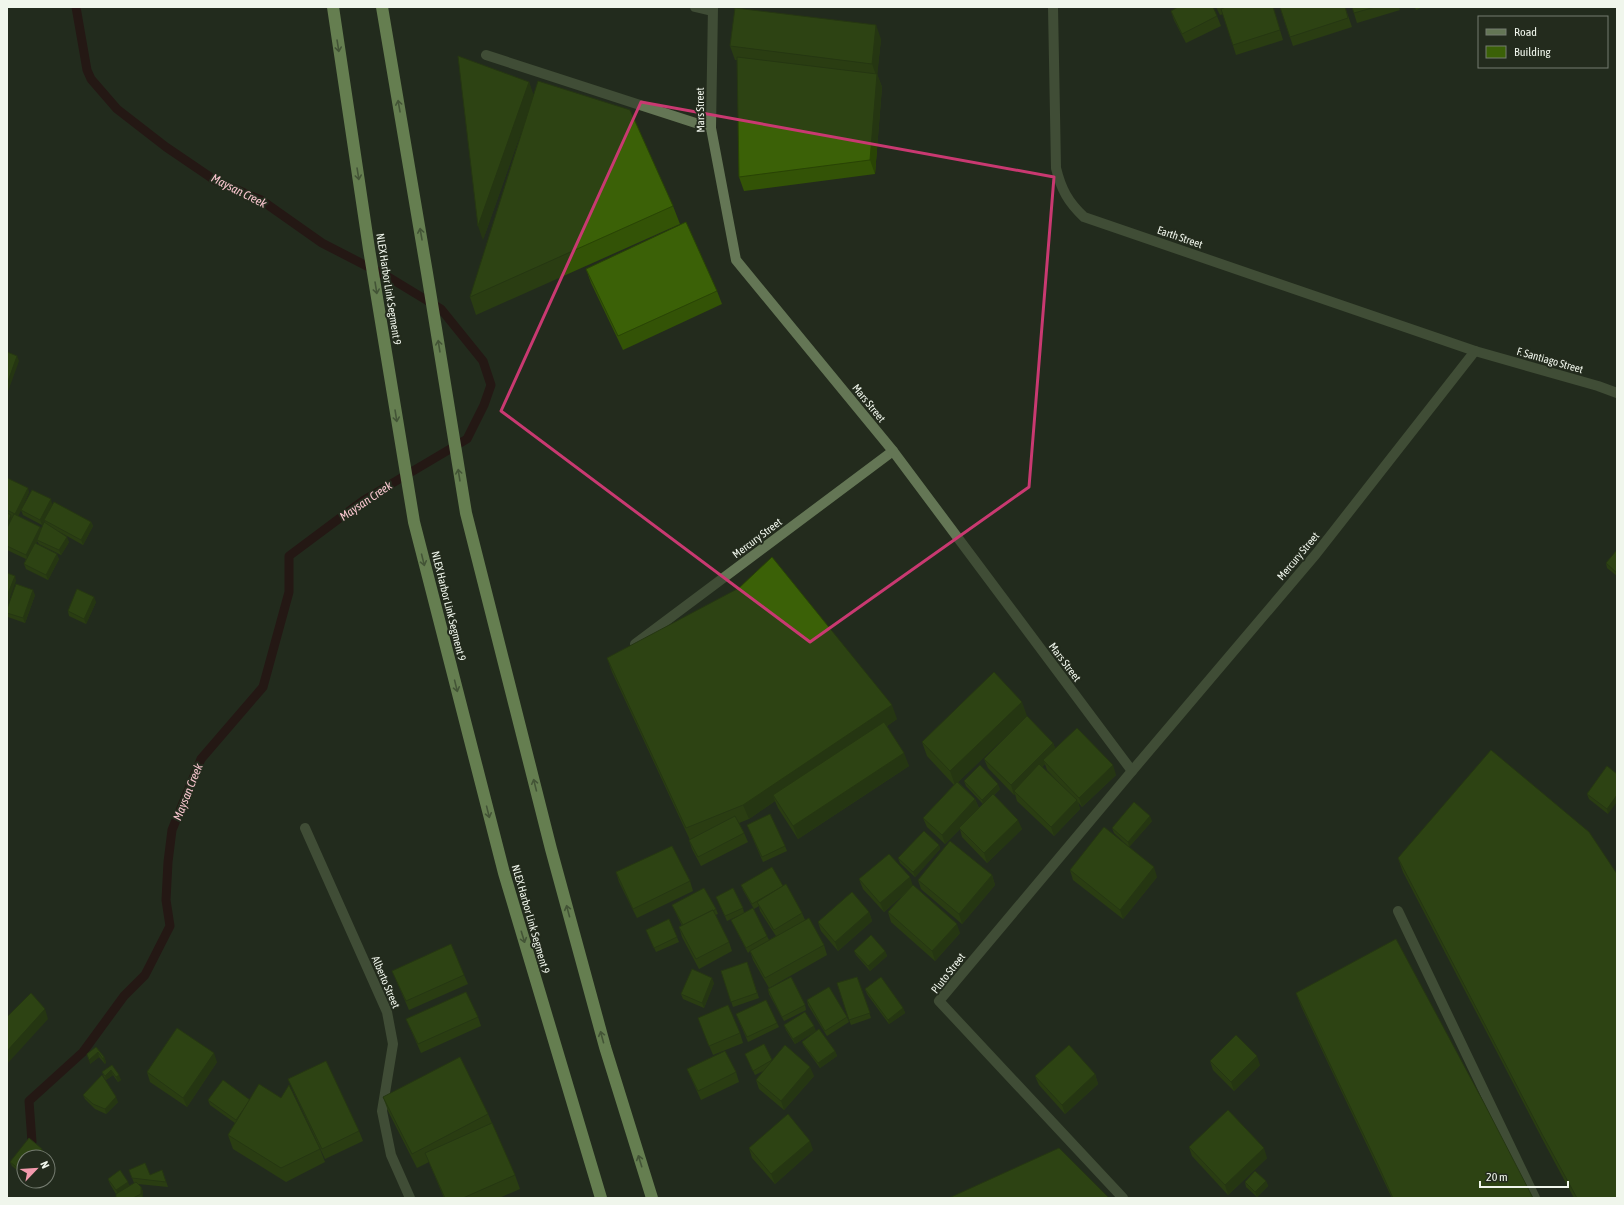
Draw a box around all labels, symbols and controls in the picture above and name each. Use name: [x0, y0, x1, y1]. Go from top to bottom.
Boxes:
legend: [1478, 16, 1608, 68]
text: Road: [1514, 25, 1537, 39]
one-way arrow: [335, 39, 343, 52]
text: Building: [1514, 45, 1552, 59]
street label: Mars Street: [694, 87, 706, 133]
one-way arrow: [395, 100, 403, 113]
one-way arrow: [354, 167, 362, 180]
water label: Maysan Creek: [209, 171, 270, 211]
street label: Earth Street: [1156, 224, 1204, 250]
one-way arrow: [417, 228, 425, 241]
street label: NLEX Harbor Link Segment 9: [374, 232, 404, 346]
one-way arrow: [372, 281, 380, 294]
one-way arrow: [435, 340, 443, 353]
street label: F. Santiago Street: [1515, 345, 1585, 375]
street label: Mars Street: [850, 382, 888, 424]
one-way arrow: [393, 409, 401, 422]
one-way arrow: [455, 469, 463, 482]
water label: Maysan Creek: [337, 478, 396, 524]
street label: Mercury Street: [730, 516, 784, 560]
street label: Mercury Street: [1275, 530, 1321, 582]
street label: NLEX Harbor Link Segment 9: [430, 550, 468, 662]
one-way arrow: [420, 553, 428, 566]
street label: Mars Street: [1047, 640, 1083, 684]
one-way arrow: [452, 679, 460, 692]
water label: Maysan Creek: [170, 761, 206, 823]
one-way arrow: [531, 779, 538, 792]
one-way arrow: [485, 805, 492, 818]
street label: NLEX Harbor Link Segment 9: [510, 863, 552, 975]
one-way arrow: [564, 905, 571, 918]
one-way arrow: [520, 930, 527, 943]
street label: Pluto Street: [929, 951, 967, 995]
street label: Alberto Street: [370, 954, 402, 1010]
one-way arrow: [598, 1030, 605, 1043]
north arrow: [16, 1149, 56, 1189]
one-way arrow: [636, 1154, 643, 1167]
text: N: [38, 1159, 52, 1170]
scale bar: [1480, 1163, 1568, 1189]
text: 20 m: [1486, 1170, 1508, 1184]

